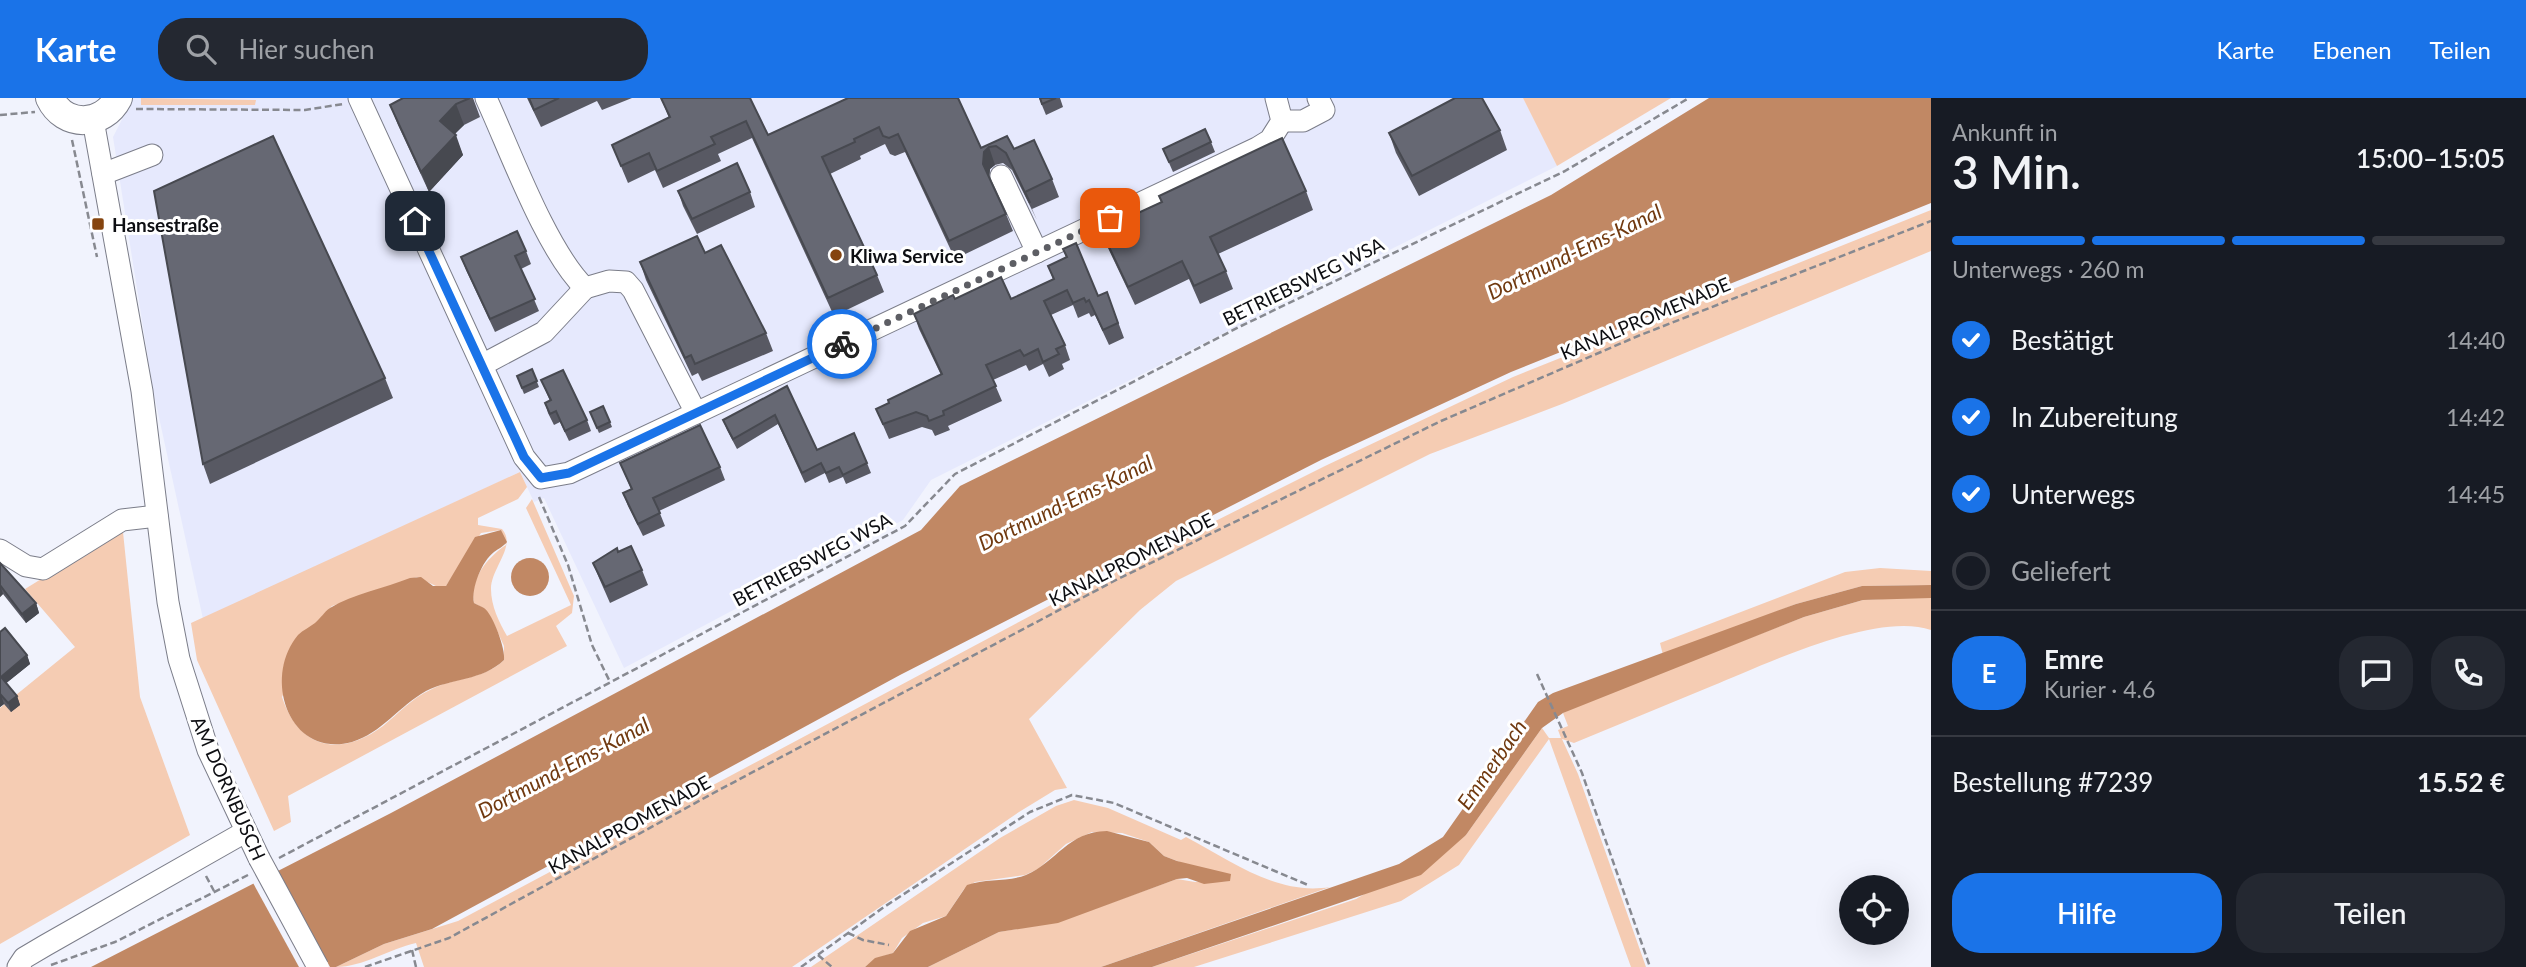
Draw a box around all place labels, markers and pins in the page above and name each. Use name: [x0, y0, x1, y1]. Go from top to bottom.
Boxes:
pin: [1080, 188, 1140, 248]
pin: [385, 191, 445, 251]
place label: Hansestraße: [112, 213, 219, 236]
marker: Hansestraße: [90, 216, 106, 232]
place label: Kliwa Service: [850, 244, 964, 267]
marker: Kliwa Service: [828, 247, 844, 263]

